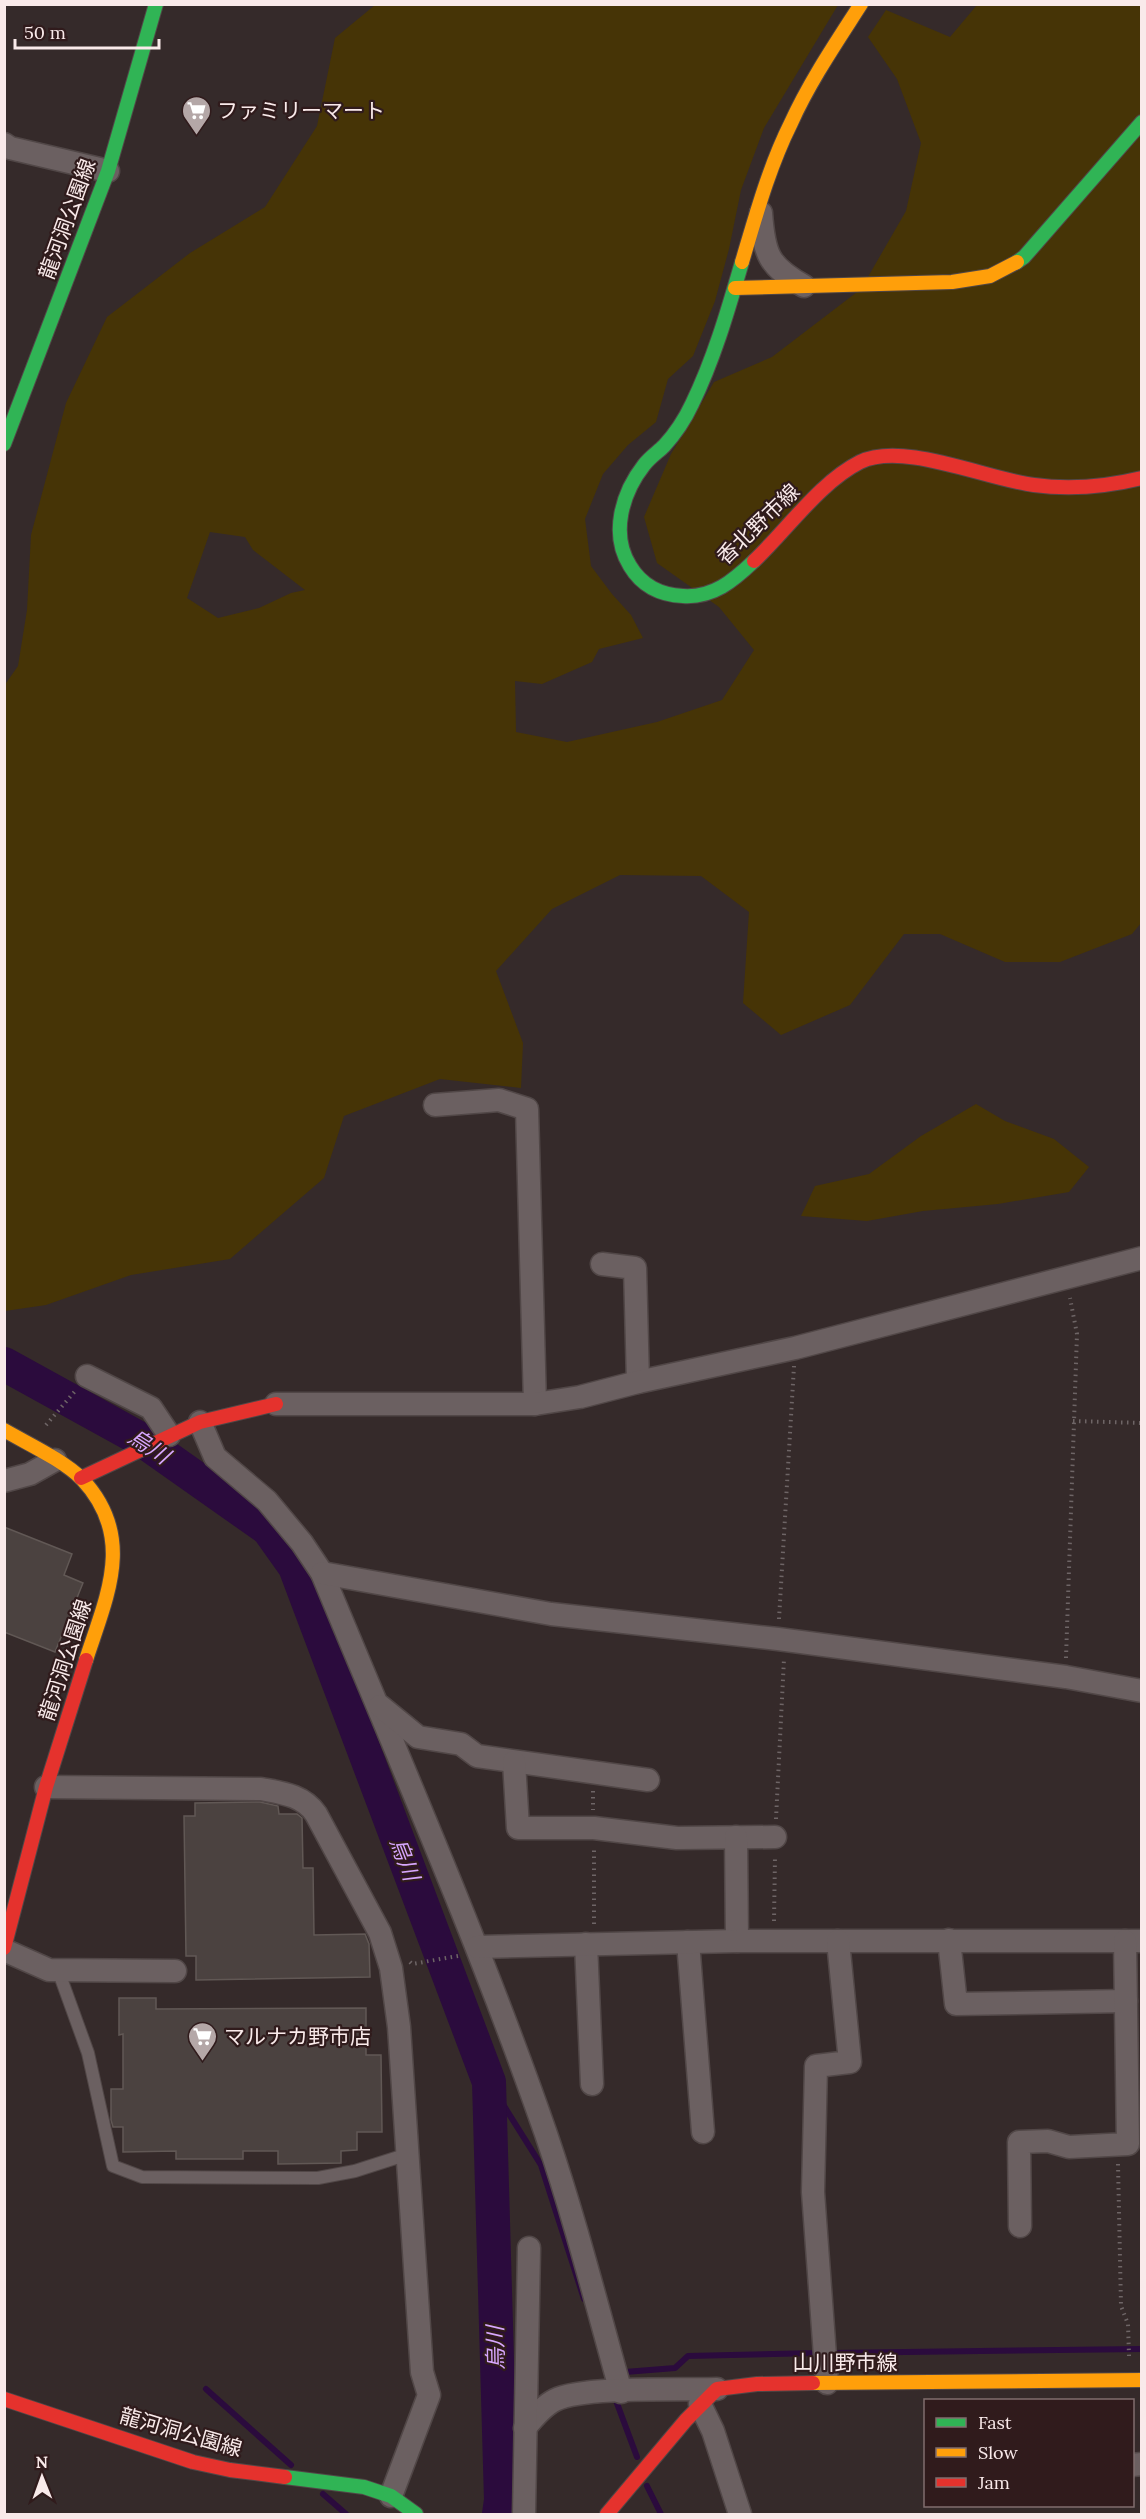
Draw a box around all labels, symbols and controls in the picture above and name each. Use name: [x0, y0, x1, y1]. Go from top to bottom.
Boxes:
scale bar: [15, 12, 159, 50]
text: 50 m: [24, 21, 66, 44]
supermarket icon: ファミリーマート: [180, 94, 212, 136]
place label: ファミリーマート: [217, 97, 385, 124]
street label: 龍河洞公園線: [33, 155, 101, 283]
street label: 香北野市線: [711, 478, 805, 570]
water label: 烏川: [123, 1422, 177, 1471]
street label: 龍河洞公園線: [33, 1596, 97, 1724]
water label: 烏川: [384, 1833, 427, 1886]
supermarket icon: マルナカ野市店: [187, 2020, 219, 2062]
place label: マルナカ野市店: [224, 2023, 371, 2050]
water label: 烏川: [481, 2324, 509, 2370]
street label: 山川野市線: [793, 2349, 898, 2376]
legend: [924, 2399, 1134, 2507]
street label: 龍河洞公園線: [117, 2402, 245, 2462]
text: Fast: [978, 2411, 1012, 2434]
text: Slow: [978, 2441, 1018, 2464]
north arrow: [12, 2447, 72, 2507]
text: N: [35, 2452, 48, 2472]
text: Jam: [977, 2471, 1010, 2494]

